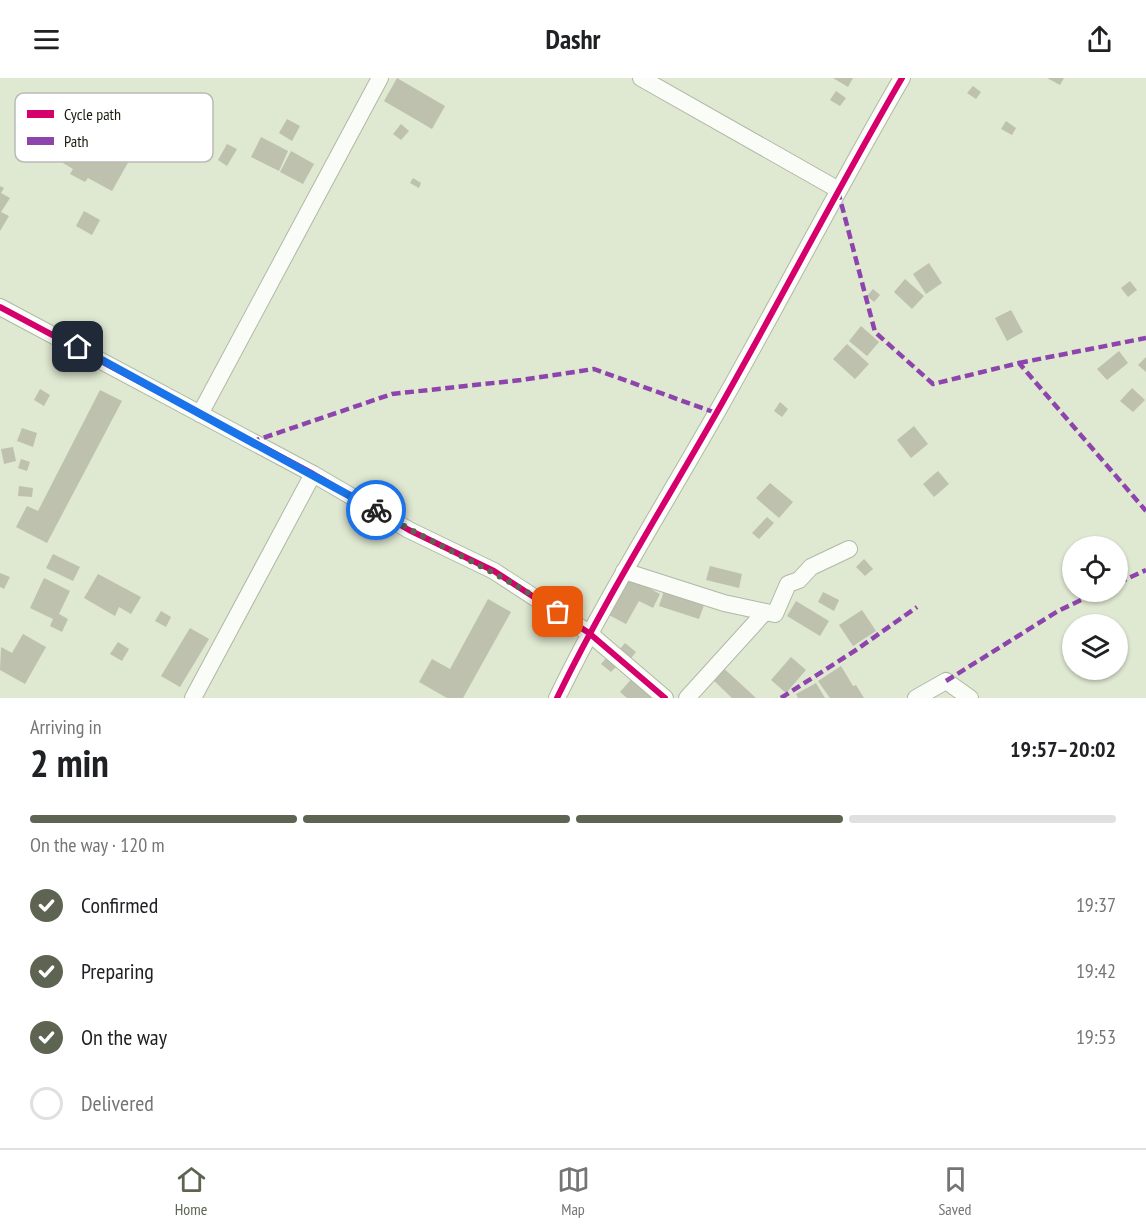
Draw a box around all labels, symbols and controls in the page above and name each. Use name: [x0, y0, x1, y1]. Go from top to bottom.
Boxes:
text: Dashr: [545, 22, 601, 56]
icon: menu: [30, 23, 63, 56]
icon: share: [1083, 23, 1116, 56]
legend: [15, 93, 213, 162]
text: Cycle path: [64, 104, 121, 124]
text: Path: [64, 131, 89, 151]
pin: [52, 321, 103, 372]
icon: home: [61, 330, 94, 363]
courier: [346, 480, 406, 540]
icon: bike: [360, 494, 393, 527]
map controls: [1062, 536, 1128, 680]
button: locate: [1062, 536, 1128, 602]
pin: [532, 586, 583, 637]
icon: bag: [541, 595, 574, 628]
button: layers: [1062, 614, 1128, 680]
text: Arriving in: [30, 714, 102, 740]
text: 19:57–20:02: [1010, 735, 1116, 763]
text: 2 min: [30, 737, 109, 788]
text: On the way · 120 m: [30, 832, 165, 858]
icon: check: [30, 889, 63, 922]
text: Confirmed: [81, 891, 158, 919]
text: 19:37: [1076, 892, 1116, 918]
icon: check: [30, 955, 63, 988]
text: Preparing: [81, 957, 154, 985]
text: 19:42: [1076, 958, 1116, 984]
icon: check: [30, 1021, 63, 1054]
text: On the way: [81, 1023, 167, 1051]
text: 19:53: [1076, 1024, 1116, 1050]
text: Delivered: [81, 1089, 154, 1117]
tab: Home: [175, 1163, 208, 1219]
tab: Map: [557, 1163, 590, 1219]
tab: Saved: [939, 1163, 972, 1219]

